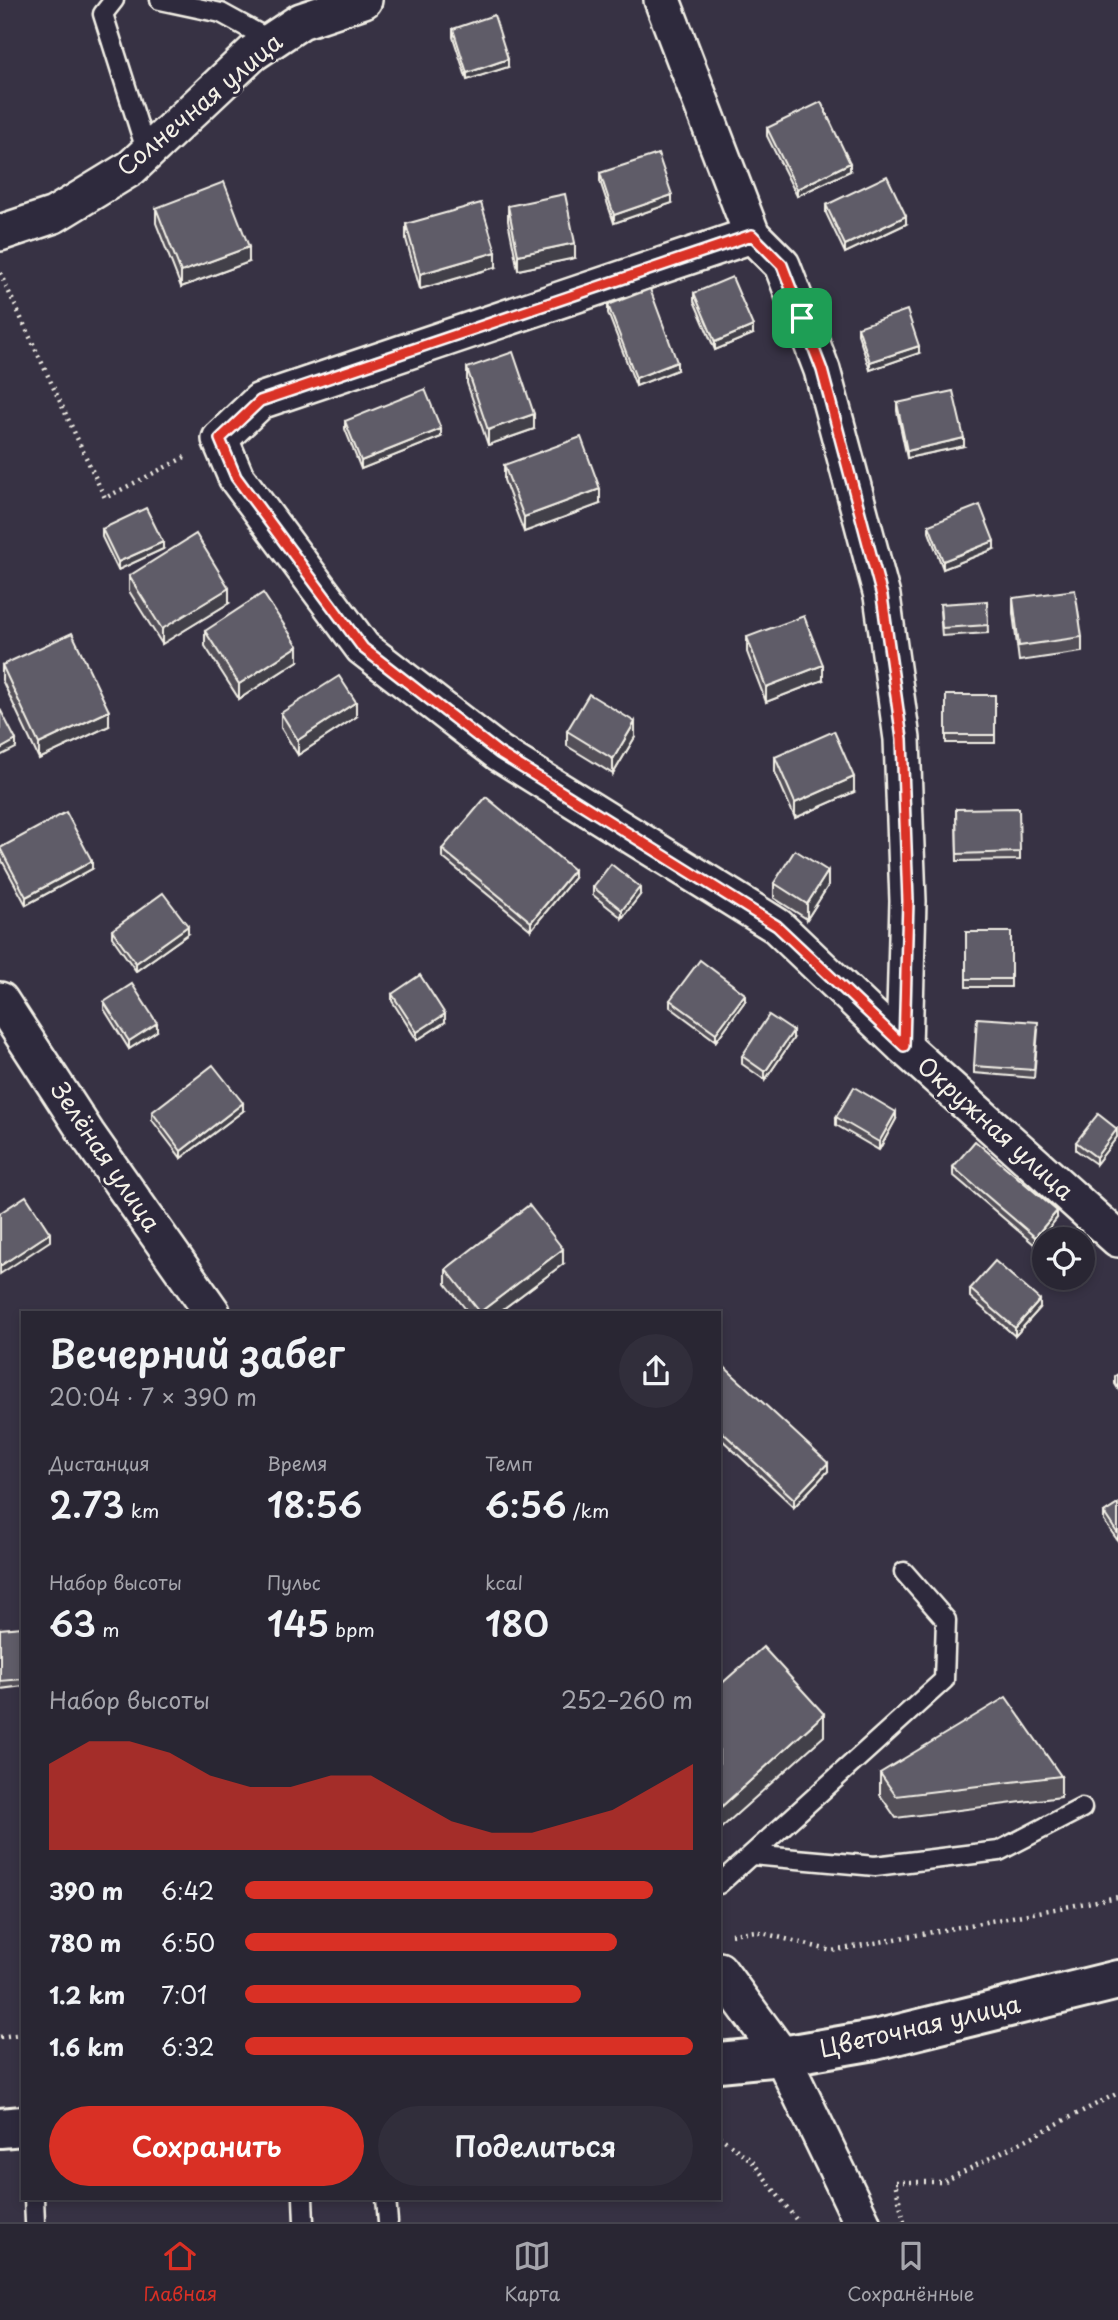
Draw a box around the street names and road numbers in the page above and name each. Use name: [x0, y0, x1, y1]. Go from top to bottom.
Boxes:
street label: Солнечная улица: [108, 23, 289, 184]
street label: Окружная улица: [910, 1047, 1083, 1208]
street label: Зелёная улица: [43, 1074, 170, 1238]
street label: Цветочная улица: [816, 1984, 1023, 2066]

